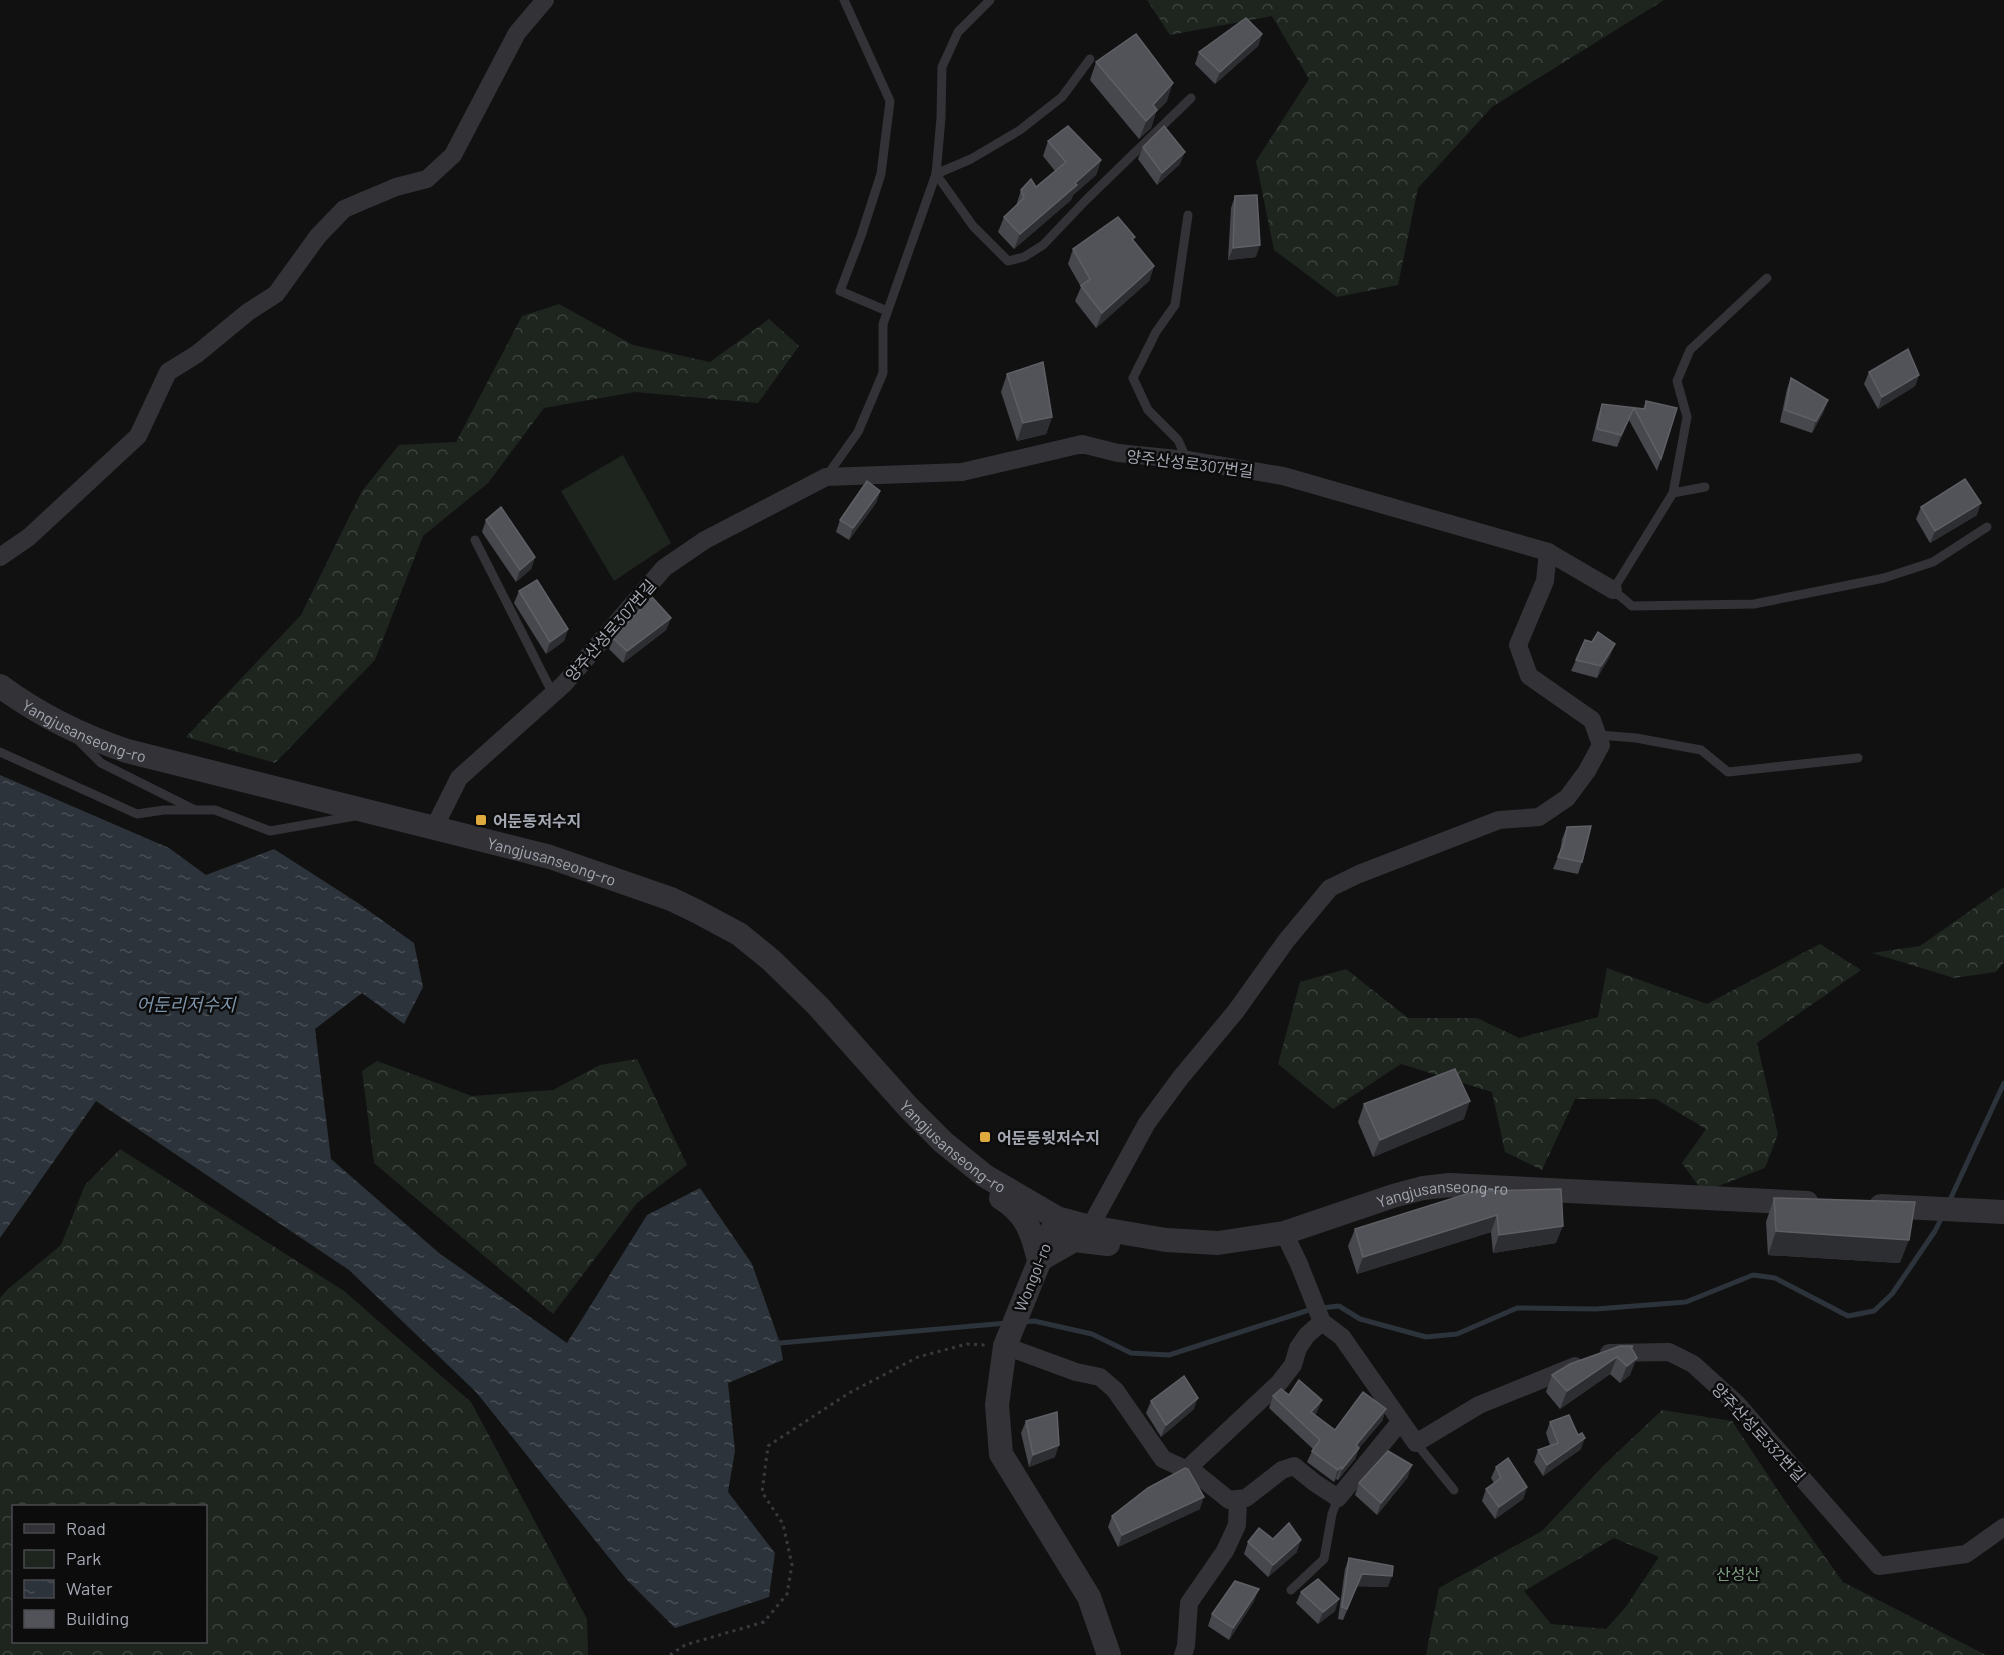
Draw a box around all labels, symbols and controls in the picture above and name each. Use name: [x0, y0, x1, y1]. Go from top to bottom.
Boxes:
street label: 양주산성로307번길: [1125, 446, 1255, 480]
street label: 양주산성로307번길: [561, 576, 659, 684]
street label: Yangjusanseong-ro: [19, 694, 148, 765]
place label: 어둔동저수지: [493, 811, 581, 830]
marker: 어둔동저수지: [474, 813, 488, 827]
street label: Yangjusanseong-ro: [485, 832, 619, 889]
water label: 어둔리저수지: [136, 993, 237, 1015]
street label: Yangjusanseong-ro: [896, 1095, 1010, 1196]
place label: 어둔동윗저수지: [997, 1128, 1100, 1147]
marker: 어둔동윗저수지: [978, 1130, 992, 1144]
street label: Yangjusanseong-ro: [1374, 1175, 1509, 1211]
street label: Wongol-ro: [1010, 1240, 1054, 1314]
street label: 양주산성로332번길: [1708, 1379, 1810, 1485]
legend: [12, 1505, 207, 1643]
text: Road: [66, 1517, 106, 1539]
text: Park: [66, 1547, 101, 1569]
park label: 산성산: [1716, 1564, 1760, 1583]
text: Water: [66, 1577, 113, 1599]
text: Building: [66, 1607, 129, 1629]

